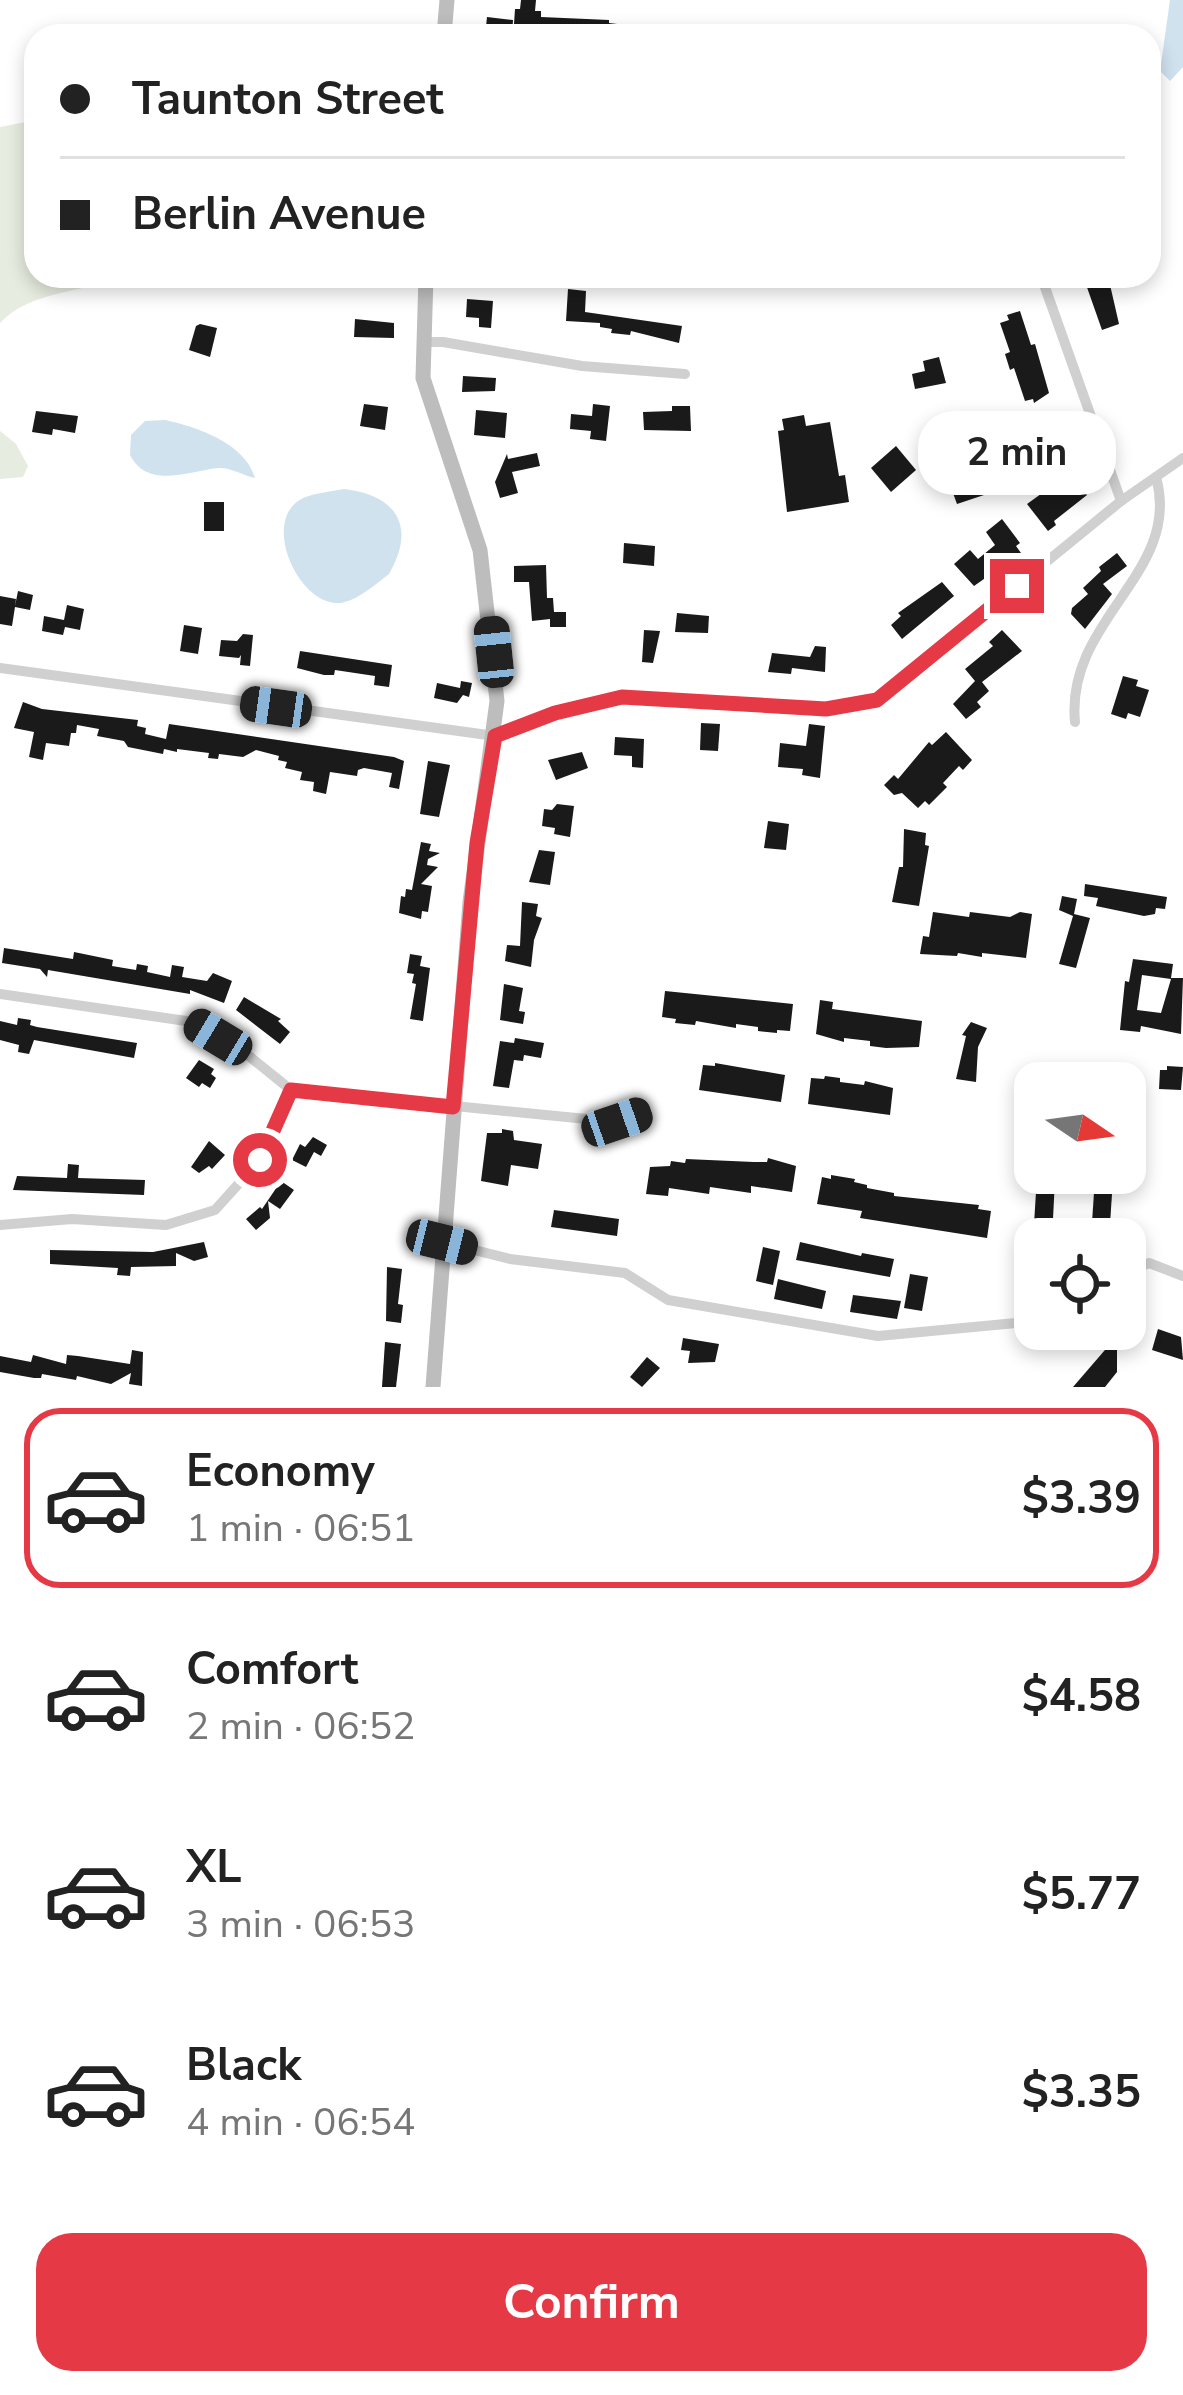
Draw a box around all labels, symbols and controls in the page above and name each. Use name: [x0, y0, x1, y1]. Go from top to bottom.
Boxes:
text: Taunton Street: [132, 69, 444, 130]
text: Berlin Avenue: [132, 184, 426, 245]
callout: 2 min: [918, 412, 1116, 496]
text: 2 min: [967, 426, 1067, 479]
route end: [990, 559, 1044, 613]
car: [472, 614, 516, 690]
car: [238, 684, 314, 730]
car: [178, 1003, 258, 1071]
north arrow: [1014, 1062, 1146, 1194]
map controls: [1014, 1062, 1146, 1350]
car: [577, 1093, 657, 1151]
route start: [233, 1133, 287, 1187]
car: [403, 1216, 481, 1268]
button: locate: [1014, 1218, 1146, 1350]
text: Economy: [186, 1441, 375, 1502]
icon: car: [42, 1444, 150, 1552]
text: $3.39: [1022, 1468, 1141, 1529]
text: 1 min · 06:51: [186, 1502, 415, 1555]
text: Comfort: [186, 1639, 358, 1700]
icon: car: [42, 1642, 150, 1750]
text: $4.58: [1022, 1666, 1141, 1727]
text: 2 min · 06:52: [186, 1700, 415, 1753]
text: XL: [186, 1837, 242, 1898]
icon: car: [42, 1840, 150, 1948]
text: $5.77: [1022, 1864, 1141, 1925]
text: 3 min · 06:53: [186, 1898, 415, 1951]
text: Black: [186, 2035, 301, 2096]
icon: car: [42, 2038, 150, 2146]
text: $3.35: [1022, 2062, 1141, 2123]
text: 4 min · 06:54: [186, 2096, 415, 2149]
button: Confirm: [36, 2233, 1147, 2371]

